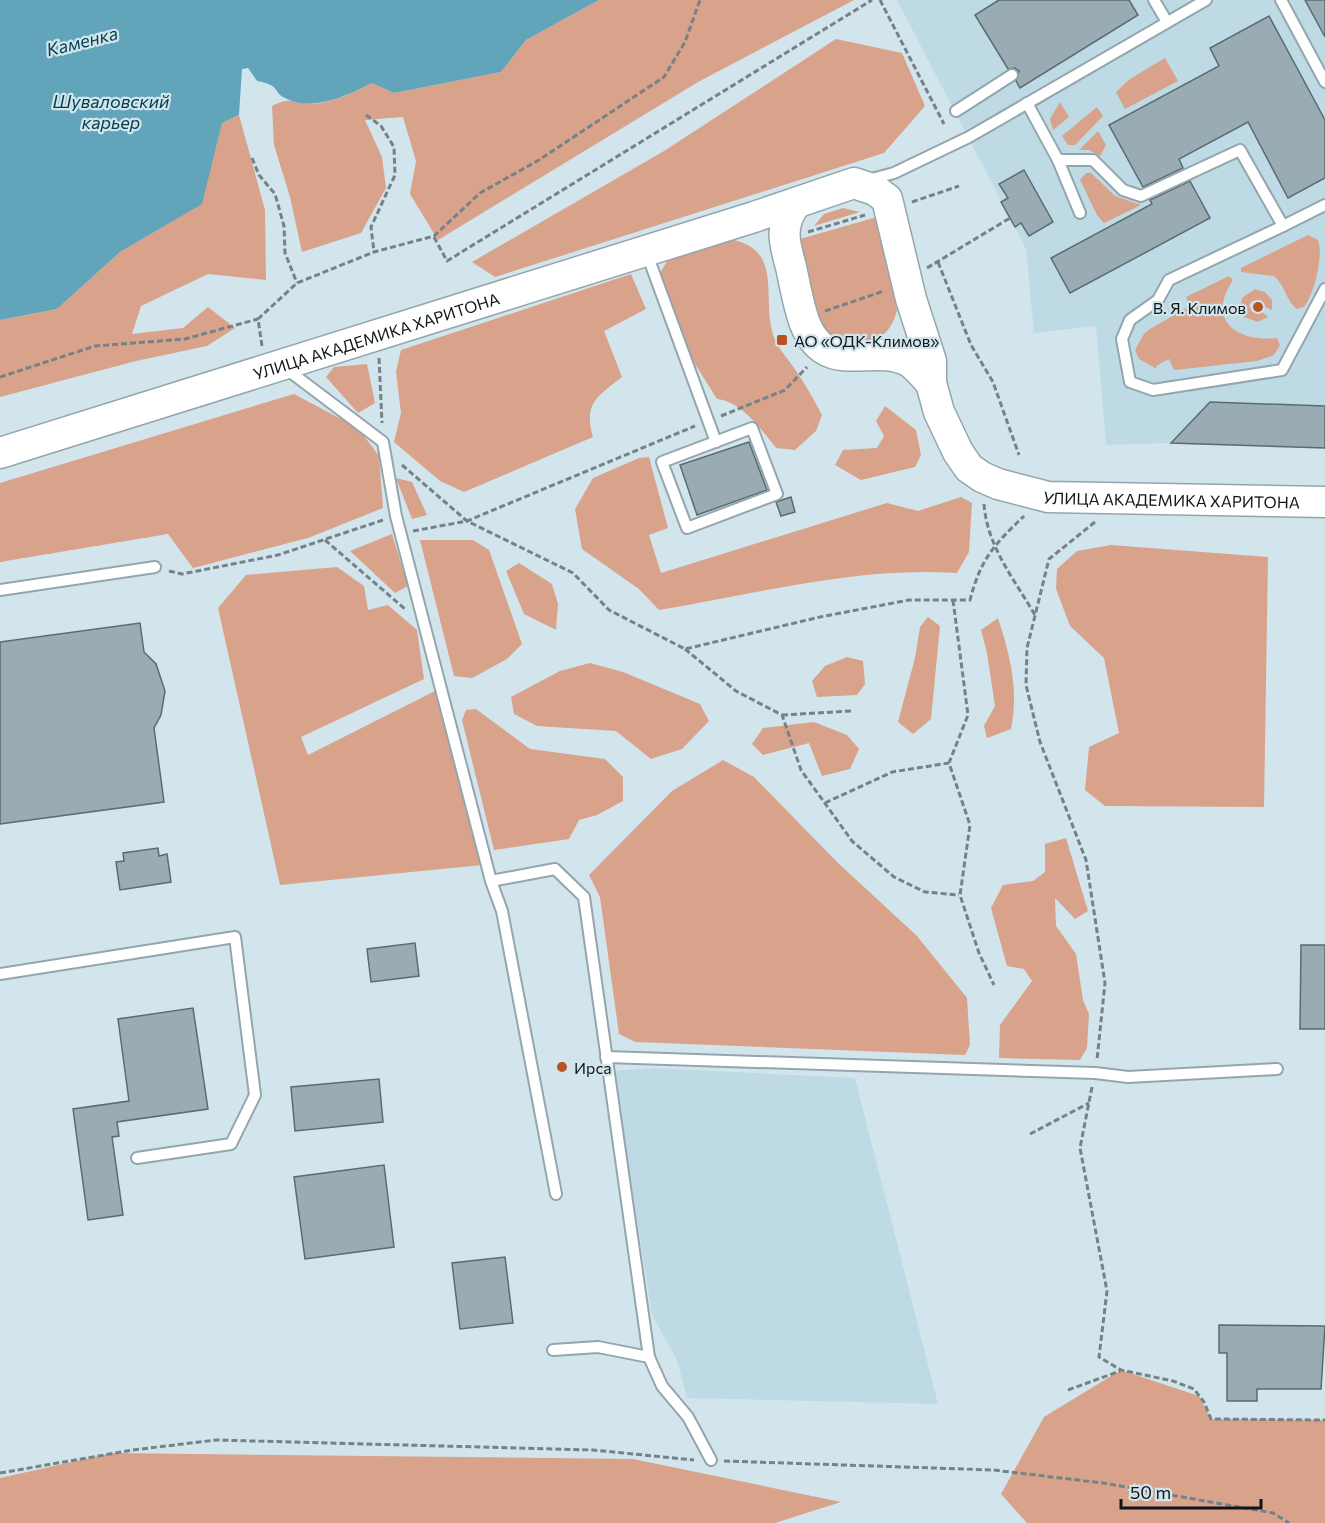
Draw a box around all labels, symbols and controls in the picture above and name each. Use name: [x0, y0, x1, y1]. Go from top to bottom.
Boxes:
water label: Каменка: [44, 22, 120, 60]
water label: Шуваловский карьер: [53, 90, 170, 133]
street label: УЛИЦА АКАДЕМИКА ХАРИТОНА: [251, 288, 501, 383]
place label: В. Я. Климов: [1153, 298, 1246, 317]
marker: В. Я. Климов: [1251, 300, 1265, 314]
place label: АО «ОДК-Климов»: [794, 331, 939, 350]
marker: АО «ОДК-Климов»: [775, 333, 789, 347]
street label: УЛИЦА АКАДЕМИКА ХАРИТОНА: [1041, 487, 1300, 511]
place label: Ирса: [574, 1058, 612, 1077]
marker: Ирса: [555, 1060, 569, 1074]
scale bar: [1121, 1472, 1260, 1510]
text: 50 m: [1130, 1481, 1171, 1503]

